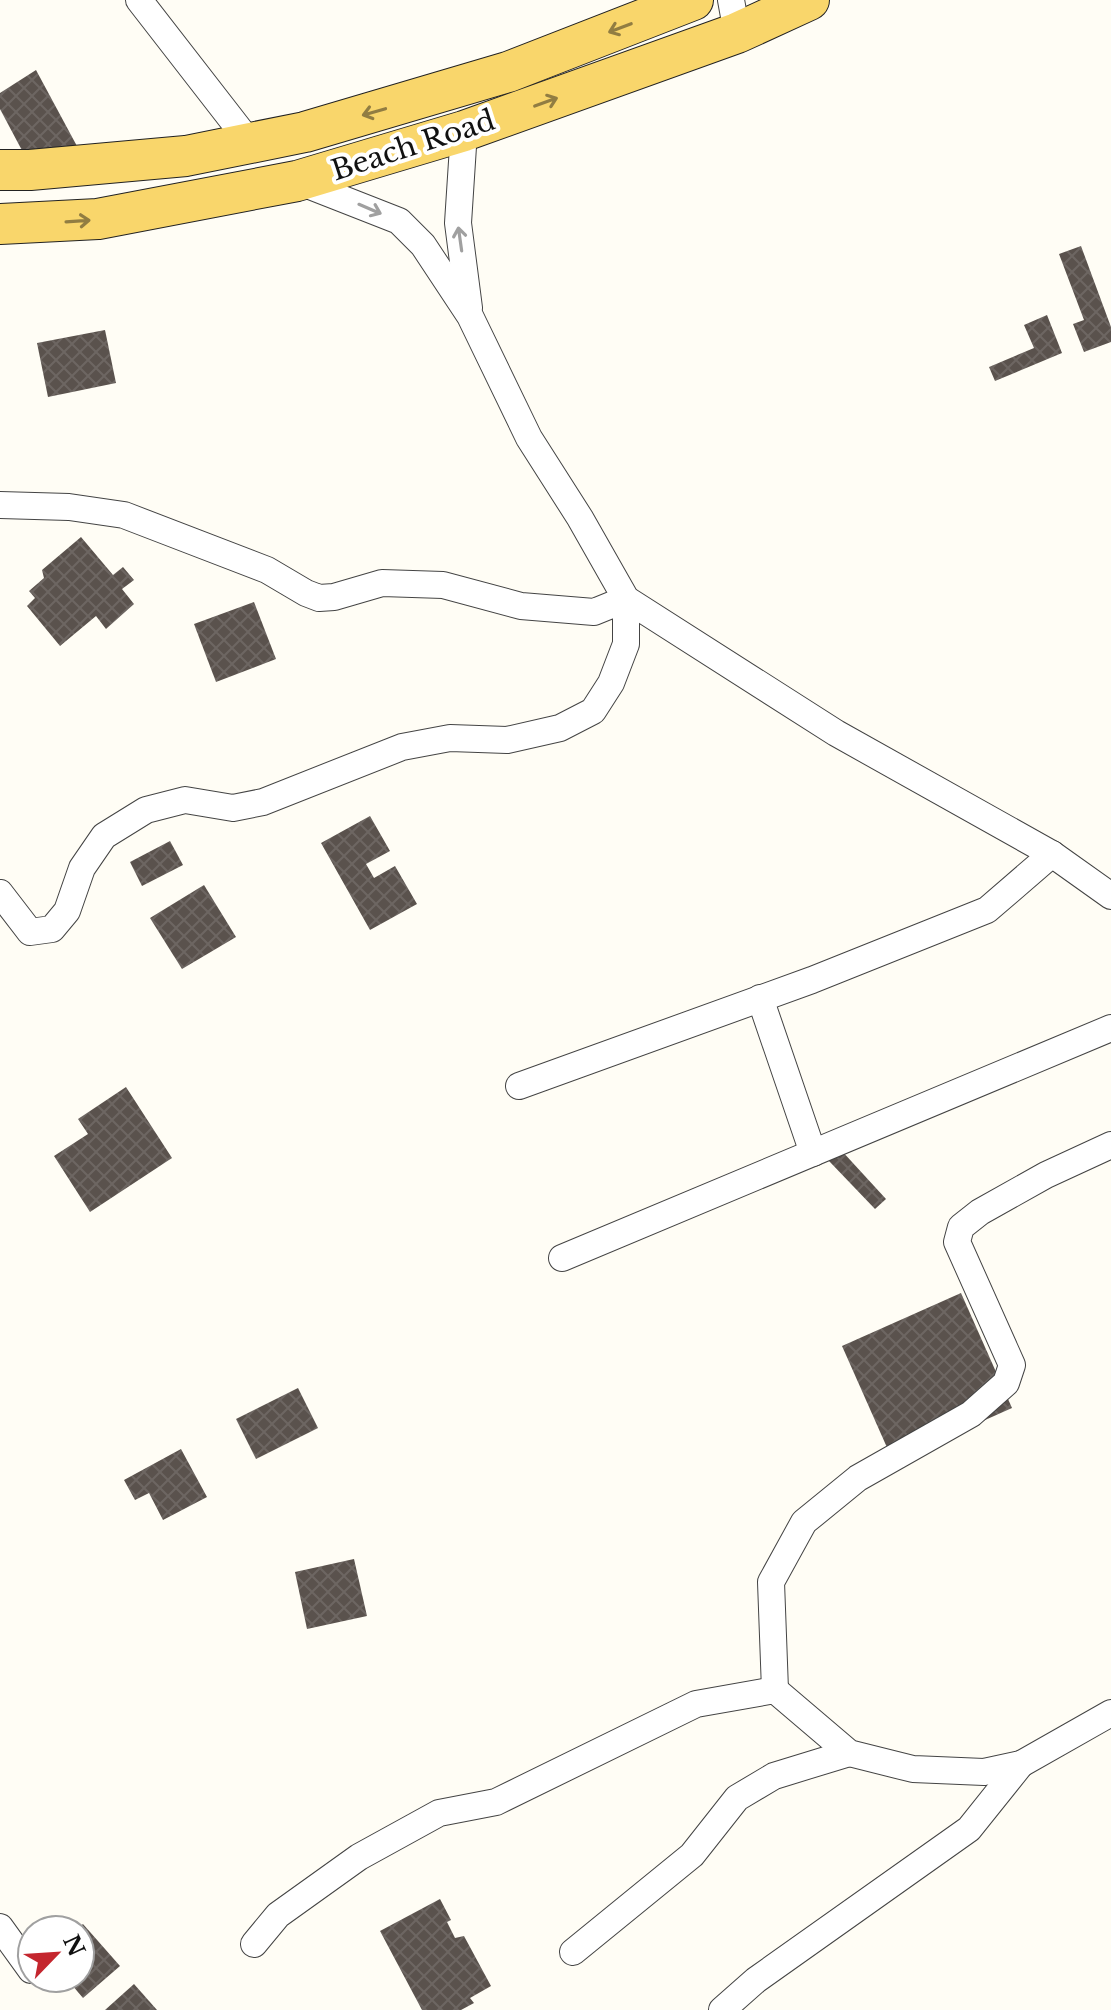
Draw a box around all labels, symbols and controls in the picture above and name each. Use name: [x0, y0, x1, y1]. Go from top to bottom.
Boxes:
one-way arrow: [608, 22, 633, 36]
one-way arrow: [533, 93, 558, 108]
street label: Beach Road: [327, 103, 499, 188]
one-way arrow: [362, 105, 388, 120]
one-way arrow: [357, 203, 382, 218]
one-way arrow: [64, 213, 91, 228]
one-way arrow: [452, 227, 467, 252]
north arrow: [16, 1914, 96, 1994]
text: N: [57, 1931, 90, 1961]

